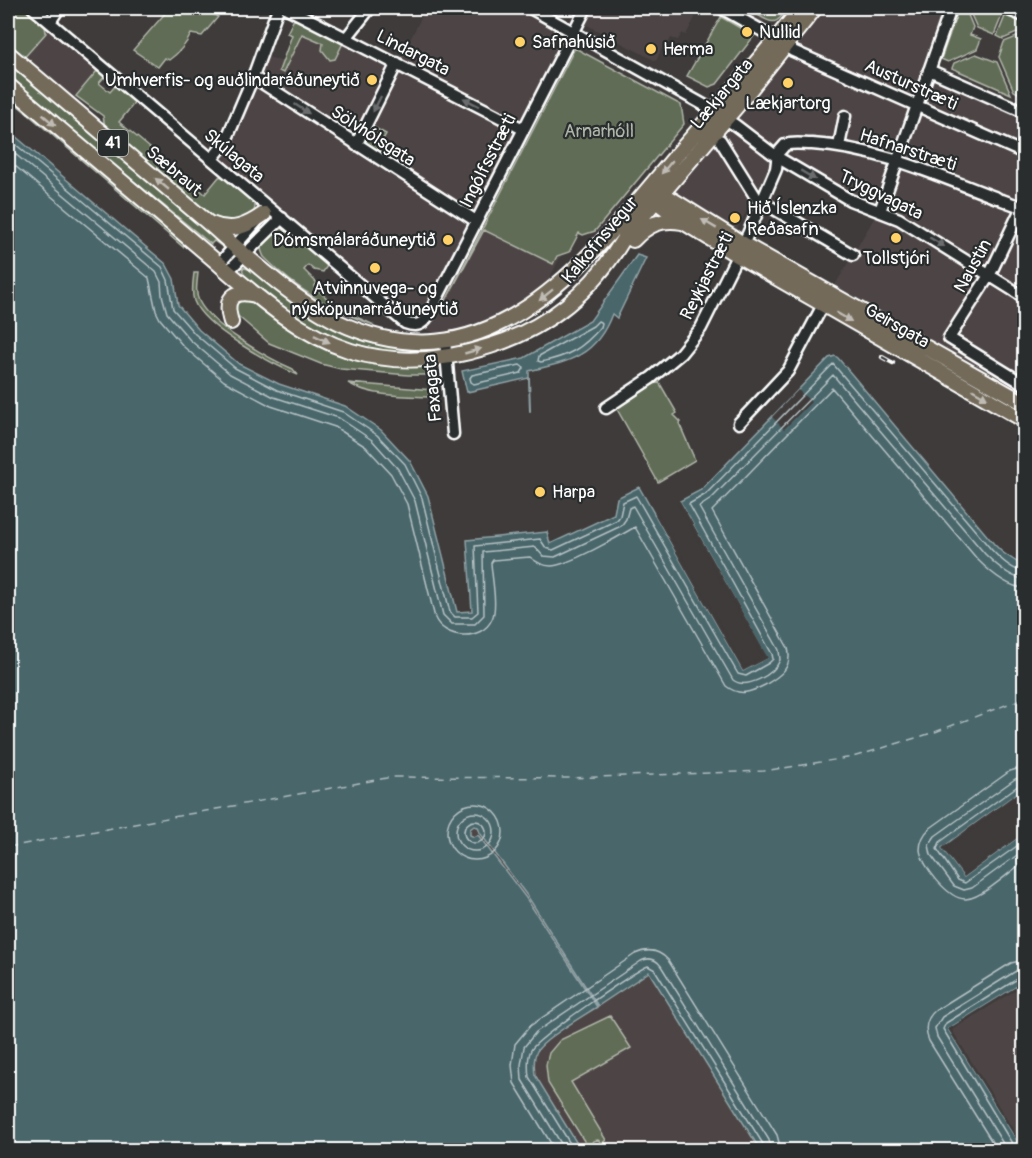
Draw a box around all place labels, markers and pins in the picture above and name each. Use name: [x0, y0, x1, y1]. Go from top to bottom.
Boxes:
place label: Nullid: [759, 21, 801, 44]
marker: Nullid: [740, 25, 754, 39]
place label: Safnahúsið: [532, 31, 616, 54]
marker: Safnahúsið: [513, 35, 527, 49]
place label: Herma: [663, 38, 713, 61]
marker: Herma: [644, 42, 658, 56]
place label: Umhverfis- og auðlindaráðuneytið: [105, 69, 360, 92]
marker: Umhverfis- og auðlindaráðuneytið: [365, 73, 379, 87]
marker: Lækjartorg: [781, 76, 795, 90]
place label: Lækjartorg: [745, 92, 831, 115]
place label: Hið Íslenzka Reðasafn: [747, 197, 837, 241]
marker: Hið Íslenzka Reðasafn: [728, 211, 742, 225]
place label: Dómsmálaráðuneytið: [273, 229, 436, 252]
marker: Tollstjóri: [889, 231, 903, 245]
marker: Dómsmálaráðuneytið: [441, 233, 455, 247]
place label: Tollstjóri: [863, 247, 929, 270]
marker: Atvinnuvega- og nýsköpunarráðuneytið: [368, 261, 382, 275]
place label: Atvinnuvega- og nýsköpunarráðuneytið: [292, 277, 458, 321]
place label: Harpa: [552, 481, 595, 504]
marker: Harpa: [533, 485, 547, 499]

